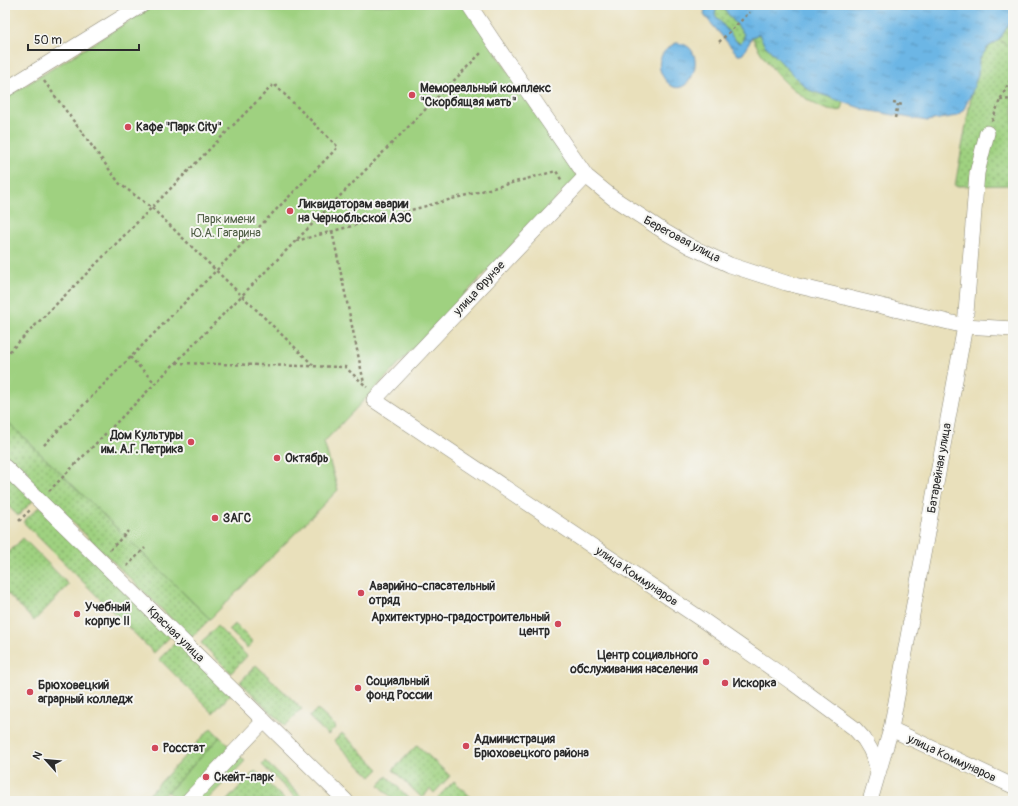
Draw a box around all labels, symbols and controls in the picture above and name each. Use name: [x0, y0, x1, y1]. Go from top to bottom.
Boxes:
scale bar: [28, 26, 139, 52]
text: 50 m: [34, 33, 62, 48]
place label: Мемореальный комплекс "Cкорбящая мать": [420, 81, 551, 110]
marker: Мемореальный комплекс "Cкорбящая мать": [407, 90, 417, 100]
place label: Кафе "Парк City": [136, 120, 222, 135]
marker: Кафе "Парк City": [123, 122, 133, 132]
place label: Ликвидаторам аварии на Чернобльской АЭС: [297, 197, 412, 226]
marker: Ликвидаторам аварии на Чернобльской АЭС: [285, 206, 295, 216]
park label: Парк имени Ю.А. Гагарина: [191, 212, 261, 241]
street label: Береговая улица: [641, 213, 723, 266]
street label: улица Фрунзе: [450, 258, 508, 319]
street label: Батарейная улица: [924, 421, 955, 514]
place label: Дом Культуры им. А.Г. Петрика: [100, 428, 183, 457]
marker: Дом Культуры им. А.Г. Петрика: [186, 437, 196, 447]
place label: Октябрь: [285, 451, 329, 466]
marker: Октябрь: [272, 453, 282, 463]
place label: ЗАГС: [223, 511, 252, 526]
marker: ЗАГС: [210, 513, 220, 523]
street label: улица Коммунаров: [592, 543, 681, 610]
place label: Аварийно-спасательный отряд: [368, 579, 496, 608]
marker: Аварийно-спасательный отряд: [356, 588, 366, 598]
place label: Учебный корпус II: [85, 600, 131, 629]
street label: Красная улица: [144, 603, 208, 666]
marker: Учебный корпус II: [72, 609, 82, 619]
place label: Архитектурно-градостроительный центр: [371, 610, 550, 639]
marker: Архитектурно-градостроительный центр: [553, 619, 563, 629]
place label: Центр социального обслуживания населения: [569, 648, 699, 677]
marker: Центр социального обслуживания населения: [701, 657, 711, 667]
place label: Социальный фонд России: [366, 674, 433, 703]
place label: Искорка: [733, 676, 777, 691]
place label: Брюховецкий аграрный колледж: [38, 678, 133, 707]
marker: Искорка: [720, 678, 730, 688]
marker: Социальный фонд России: [353, 683, 363, 693]
marker: Брюховецкий аграрный колледж: [25, 687, 35, 697]
street label: улица Коммунаров: [904, 731, 999, 786]
place label: Администрация Брюховецкого района: [474, 732, 589, 761]
north arrow: [26, 740, 66, 780]
place label: Росстат: [163, 741, 206, 756]
marker: Администрация Брюховецкого района: [461, 741, 471, 751]
marker: Росстат: [150, 743, 160, 753]
text: N: [30, 749, 45, 762]
place label: Скейт-парк: [214, 770, 275, 785]
marker: Скейт-парк: [201, 772, 211, 782]

